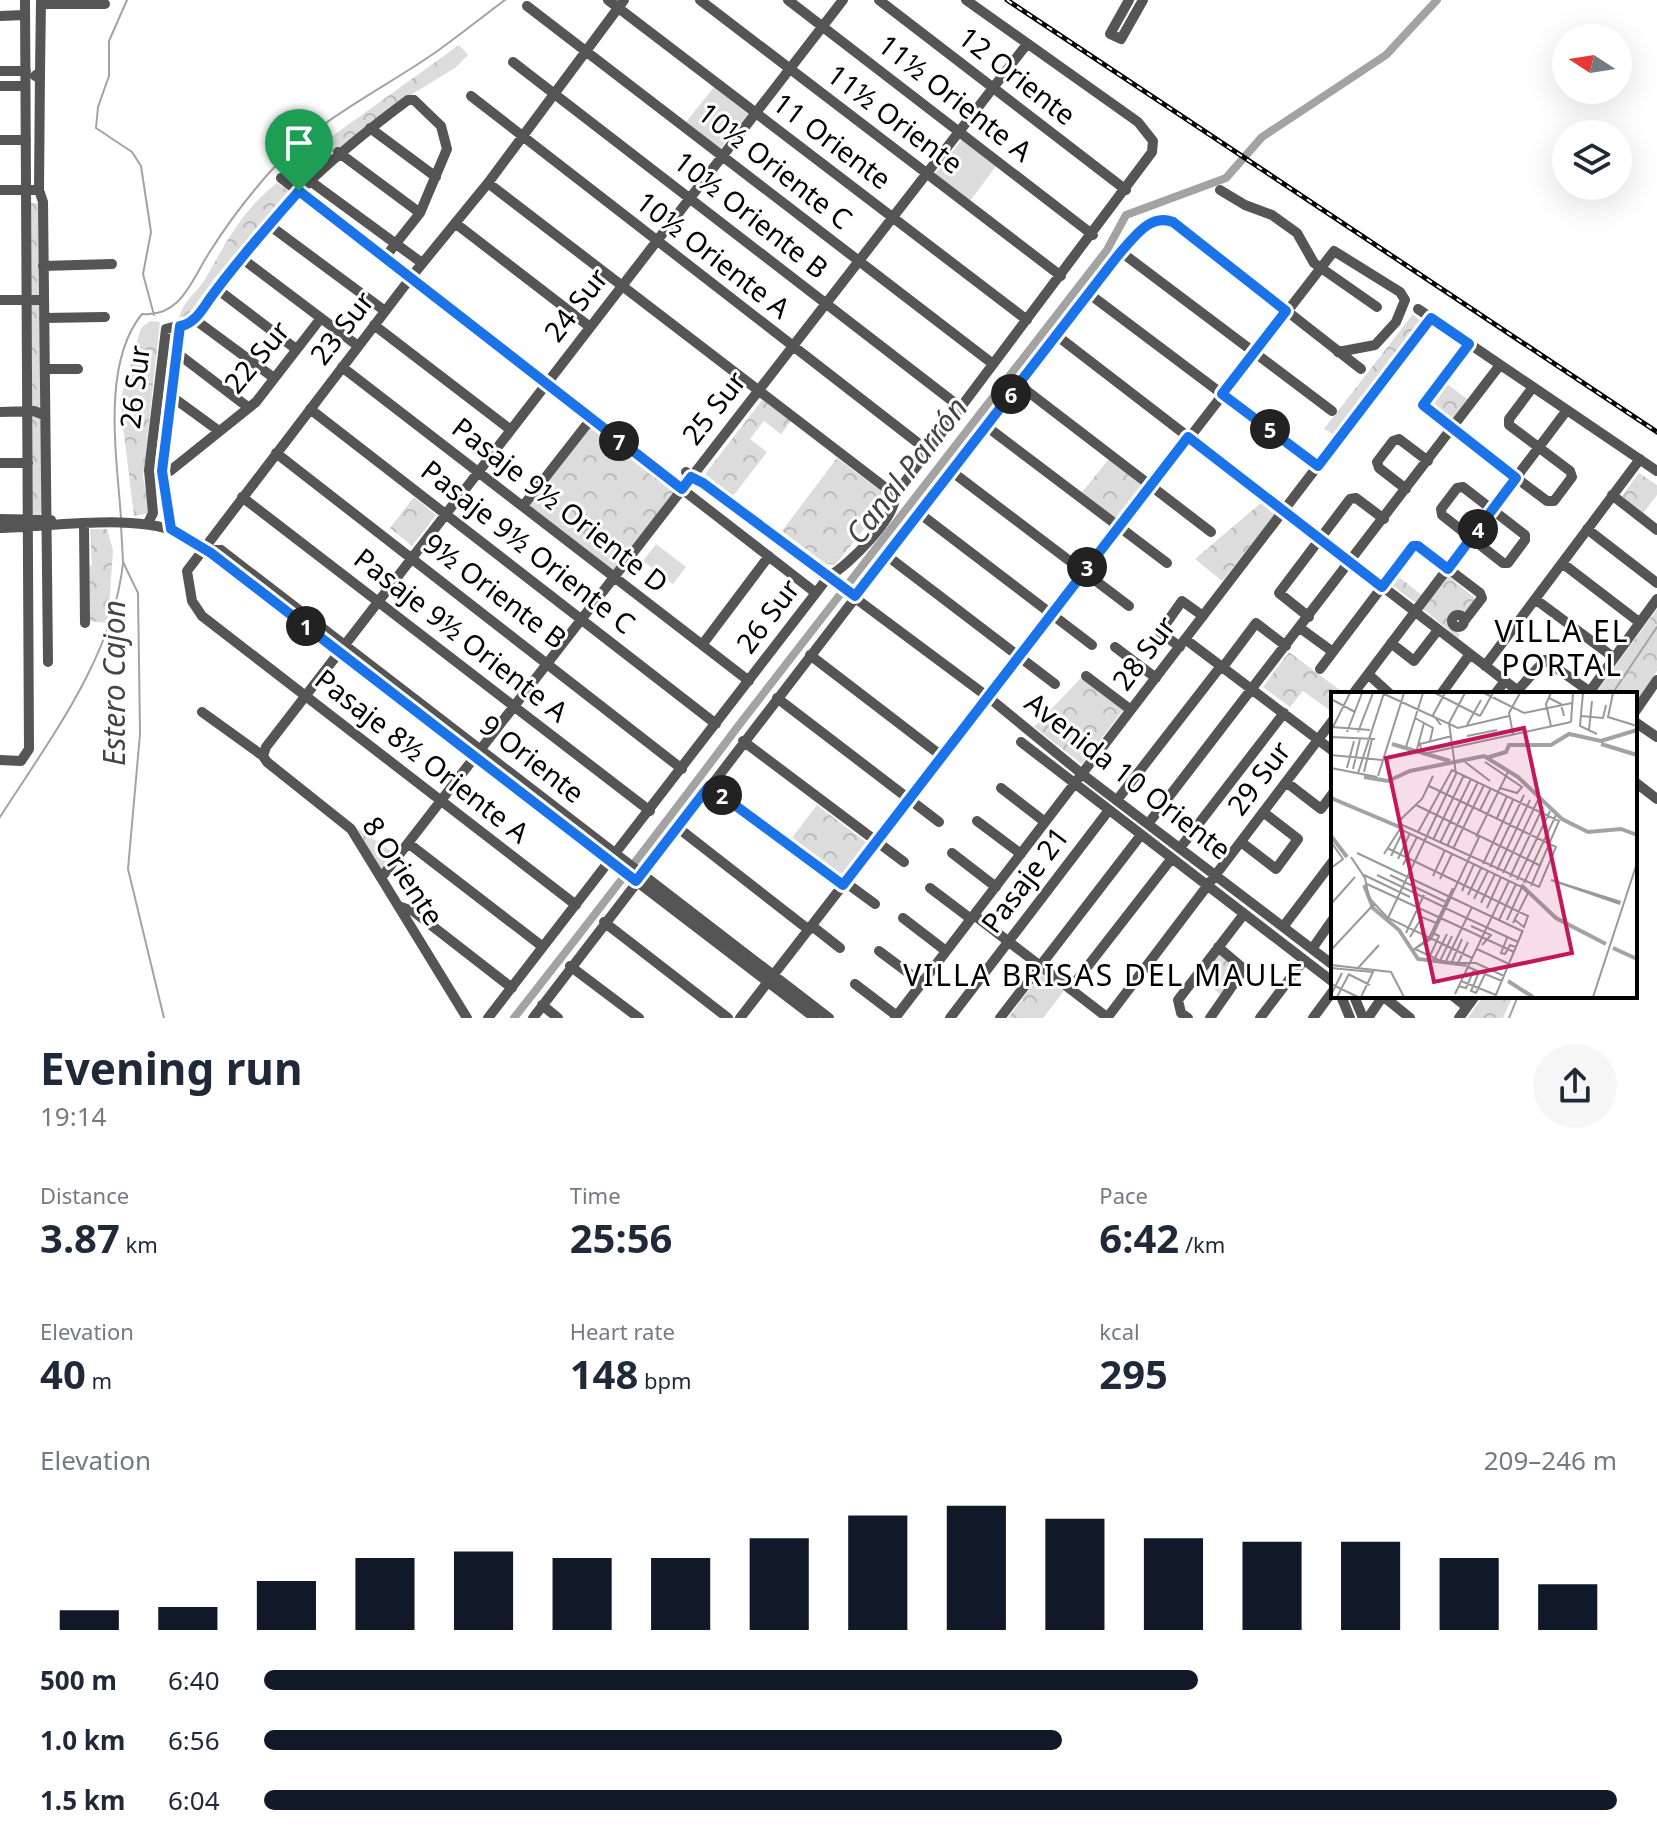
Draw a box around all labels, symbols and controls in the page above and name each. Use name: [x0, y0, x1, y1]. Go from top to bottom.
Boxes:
street label: 12 Oriente: [951, 17, 1084, 133]
north arrow: [1552, 24, 1632, 104]
map controls: [1552, 24, 1632, 200]
street label: 11½ Oriente A: [871, 28, 1039, 168]
street label: 11½ Oriente: [821, 57, 969, 181]
street label: 11 Oriente: [766, 83, 900, 197]
street label: 10½ Oriente C: [691, 93, 860, 237]
pin: [265, 109, 333, 191]
button: layers: [1552, 120, 1632, 200]
icon: arrive: [277, 121, 321, 165]
street label: 10½ Oriente B: [667, 142, 837, 286]
street label: 10½ Oriente A: [629, 182, 799, 326]
street label: 24 Sur: [535, 259, 616, 349]
street label: 23 Sur: [301, 282, 382, 372]
street label: 22 Sur: [215, 312, 298, 401]
street label: 26 Sur: [110, 343, 158, 431]
street label: 25 Sur: [673, 362, 754, 452]
pin: 6: [991, 374, 1031, 414]
text: 6: [1005, 379, 1017, 409]
water label: Canal Parrón: [835, 388, 976, 552]
street label: Pasaje 9½ Oriente D: [445, 408, 676, 601]
pin: 5: [1250, 409, 1290, 449]
text: 5: [1264, 414, 1276, 444]
pin: 7: [599, 421, 639, 461]
text: 7: [613, 426, 625, 456]
street label: Pasaje 9½ Oriente C: [414, 451, 643, 642]
pin: 4: [1458, 509, 1498, 549]
text: 4: [1472, 514, 1484, 544]
street label: 9½ Oriente B: [416, 524, 575, 657]
street label: Pasaje 9½ Oriente A: [347, 539, 577, 730]
pin: 3: [1067, 547, 1107, 587]
text: 3: [1081, 552, 1093, 582]
street label: 26 Sur: [727, 570, 808, 660]
water label: Estero Cajon: [93, 600, 134, 766]
pin: 1: [286, 606, 326, 646]
street label: 28 Sur: [1103, 607, 1184, 697]
district label: VILLA EL PORTAL: [1495, 610, 1629, 685]
text: 1: [300, 611, 312, 641]
street label: Pasaje 8½ Oriente A: [308, 660, 538, 851]
street label: Avenida 10 Oriente: [1018, 683, 1239, 868]
inset map: [1331, 692, 1637, 998]
street label: 9 Oriente: [472, 705, 593, 811]
street label: 29 Sur: [1218, 732, 1299, 822]
pin: 2: [702, 775, 742, 815]
text: 2: [716, 780, 728, 810]
street label: 8 Oriente: [354, 809, 453, 932]
street label: Pasaje 21: [972, 818, 1077, 940]
district label: VILLA BRISAS DEL MAULE: [903, 954, 1305, 995]
text: Evening run: [40, 1038, 303, 1098]
button: share: [1533, 1044, 1617, 1128]
text: 19:14: [40, 1098, 106, 1134]
text: Distance: [40, 1180, 129, 1210]
text: Time: [570, 1180, 621, 1210]
text: Pace: [1099, 1180, 1148, 1210]
text: 3.87: [40, 1210, 120, 1265]
text: 25:56: [570, 1210, 672, 1265]
text: 6:42: [1099, 1210, 1179, 1265]
text: km: [120, 1229, 158, 1259]
text: /km: [1179, 1229, 1225, 1259]
text: Elevation: [40, 1316, 134, 1346]
text: Heart rate: [570, 1316, 675, 1346]
text: kcal: [1099, 1316, 1140, 1346]
text: 40: [40, 1346, 86, 1401]
text: 148: [570, 1346, 638, 1401]
text: 295: [1099, 1346, 1168, 1401]
text: m: [86, 1365, 112, 1395]
text: bpm: [638, 1365, 692, 1395]
text: Elevation: [40, 1442, 151, 1478]
text: 209–246 m: [1484, 1442, 1617, 1478]
text: 500 m: [40, 1662, 117, 1698]
text: 6:40: [168, 1662, 220, 1698]
text: 1.0 km: [40, 1722, 125, 1758]
text: 6:56: [168, 1722, 220, 1758]
text: 1.5 km: [40, 1782, 125, 1818]
text: 6:04: [168, 1782, 220, 1818]

